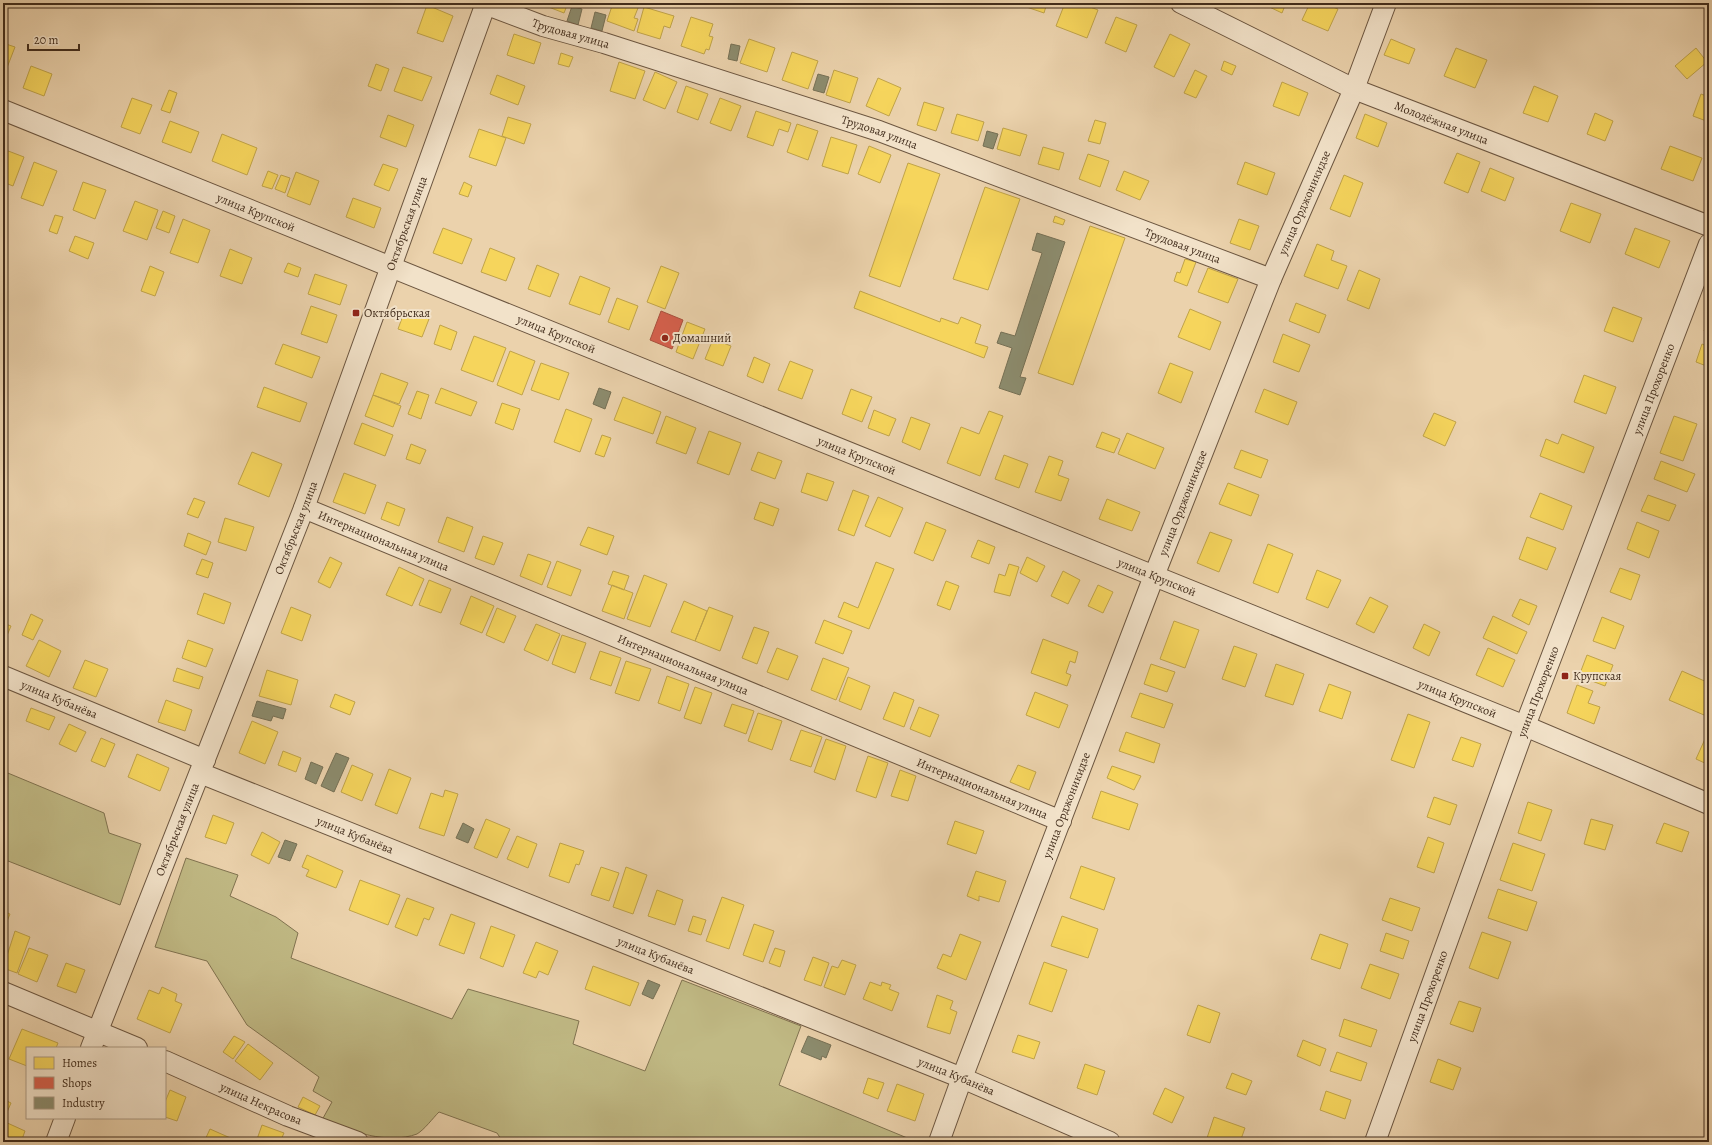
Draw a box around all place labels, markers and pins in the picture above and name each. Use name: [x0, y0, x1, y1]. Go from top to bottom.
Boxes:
place label: Октябрьская: [364, 305, 430, 321]
marker: Октябрьская: [351, 308, 361, 318]
place label: Домашний: [673, 330, 731, 346]
marker: Домашний: [660, 333, 670, 343]
place label: Крупская: [1573, 668, 1622, 684]
marker: Крупская: [1560, 671, 1570, 681]

